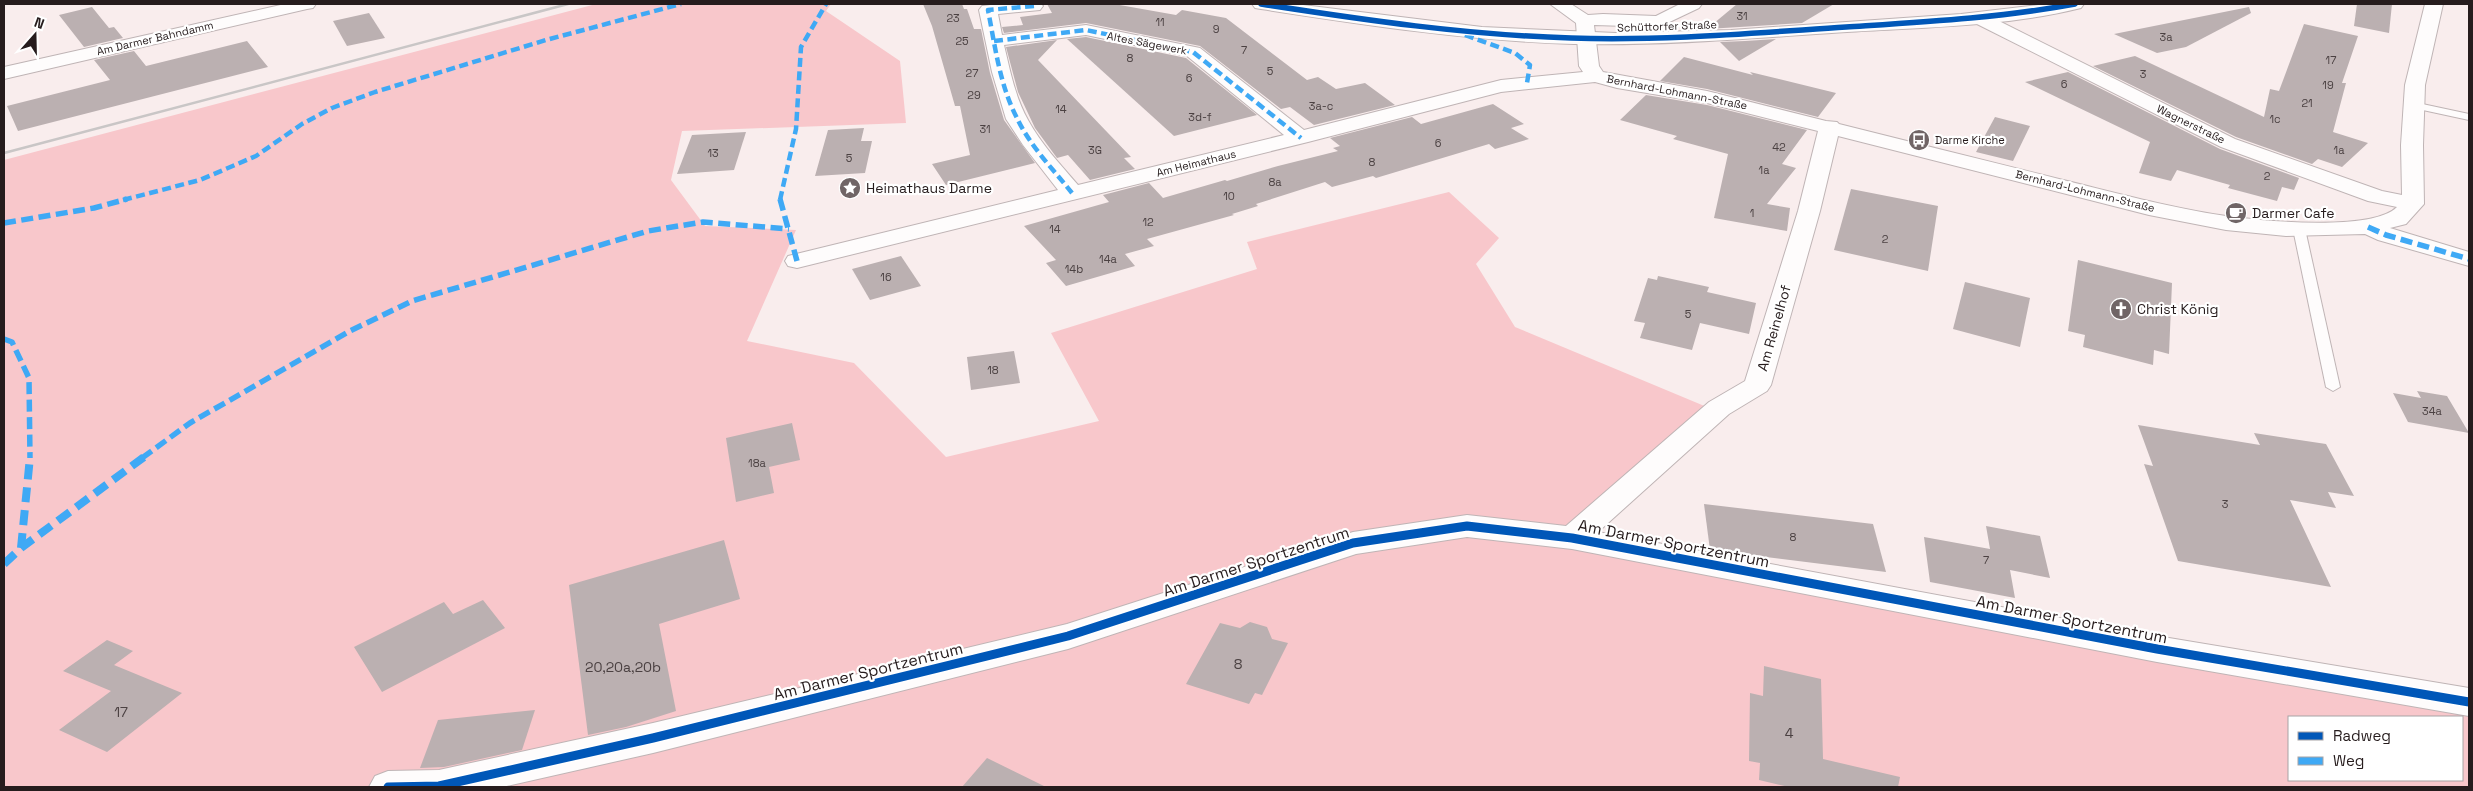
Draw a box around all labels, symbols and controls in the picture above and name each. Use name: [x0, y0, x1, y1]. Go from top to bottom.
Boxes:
house number: 31: [1736, 9, 1748, 23]
north arrow: [10, 10, 60, 60]
house number: 23: [946, 11, 960, 25]
text: N: [32, 13, 47, 33]
house number: 11: [1155, 15, 1165, 29]
street label: Schüttorfer Straße: [1617, 17, 1717, 35]
street label: Am Darmer Bahndamm: [95, 18, 215, 58]
house number: 9: [1213, 22, 1220, 36]
street label: Altes Sägewerk: [1106, 28, 1188, 58]
house number: 3a: [2160, 30, 2173, 44]
house number: 25: [955, 34, 969, 48]
house number: 7: [1241, 43, 1247, 57]
house number: 8: [1127, 51, 1134, 65]
house number: 17: [2326, 53, 2336, 67]
house number: 5: [1267, 64, 1274, 78]
house number: 27: [966, 66, 978, 80]
house number: 3: [2140, 67, 2147, 81]
house number: 6: [1186, 71, 1193, 85]
street label: Bernhard-Lohmann-Straße: [1605, 71, 1749, 113]
house number: 6: [2061, 77, 2068, 91]
house number: 19: [2322, 78, 2334, 92]
house number: 29: [967, 88, 981, 102]
house number: 21: [2301, 96, 2313, 110]
house number: 3a-c: [1309, 99, 1333, 113]
street label: Wagnerstraße: [2154, 101, 2228, 147]
house number: 14: [1055, 102, 1067, 116]
house number: 3d-f: [1188, 110, 1212, 124]
house number: 1c: [2269, 112, 2281, 126]
house number: 31: [979, 122, 991, 136]
bus stop icon: Darme Kirche: [1907, 128, 1931, 152]
place label: Darme Kirche: [1935, 133, 2005, 147]
house number: 6: [1435, 136, 1442, 150]
house number: 42: [1772, 140, 1786, 154]
house number: 3G: [1088, 143, 1102, 157]
house number: 1a: [2334, 143, 2345, 157]
house number: 13: [707, 146, 719, 160]
street label: Am Heimathaus: [1155, 146, 1237, 180]
house number: 5: [846, 151, 853, 165]
house number: 8: [1369, 155, 1376, 169]
house number: 1a: [1759, 163, 1770, 177]
street label: Bernhard-Lohmann-Straße: [2014, 167, 2156, 215]
house number: 2: [2264, 169, 2271, 183]
house number: 8a: [1268, 175, 1282, 189]
place icon: Heimathaus Darme: [838, 176, 862, 200]
place label: Heimathaus Darme: [866, 179, 992, 197]
house number: 10: [1223, 189, 1235, 203]
cafe icon: Darmer Cafe: [2224, 201, 2248, 225]
place label: Darmer Cafe: [2252, 204, 2335, 222]
house number: 1: [1750, 206, 1754, 220]
house number: 12: [1142, 215, 1154, 229]
house number: 14: [1049, 222, 1061, 236]
house number: 2: [1882, 232, 1889, 246]
house number: 14a: [1099, 252, 1118, 266]
house number: 14b: [1065, 262, 1083, 276]
house number: 16: [880, 270, 892, 284]
street label: Am Reinelhof: [1753, 283, 1795, 373]
church icon: Christ König: [2109, 297, 2133, 321]
place label: Christ König: [2137, 300, 2218, 318]
house number: 5: [1685, 307, 1692, 321]
house number: 18: [987, 363, 999, 377]
house number: 34a: [2422, 404, 2443, 418]
house number: 18a: [748, 456, 767, 470]
house number: 3: [2222, 497, 2229, 511]
street label: Am Darmer Sportzentrum: [1576, 515, 1771, 572]
street label: Am Darmer Sportzentrum: [1160, 521, 1352, 602]
house number: 8: [1790, 530, 1797, 544]
house number: 7: [1983, 553, 1989, 567]
street label: Am Darmer Sportzentrum: [1974, 591, 2169, 648]
street label: Am Darmer Sportzentrum: [771, 638, 965, 705]
house number: 8: [1234, 655, 1243, 673]
house number: 20,20a,20b: [585, 658, 661, 676]
house number: 17: [114, 703, 128, 721]
legend: [2288, 716, 2463, 781]
house number: 4: [1785, 724, 1794, 742]
text: Radweg: [2333, 726, 2391, 745]
text: Weg: [2333, 751, 2364, 770]

